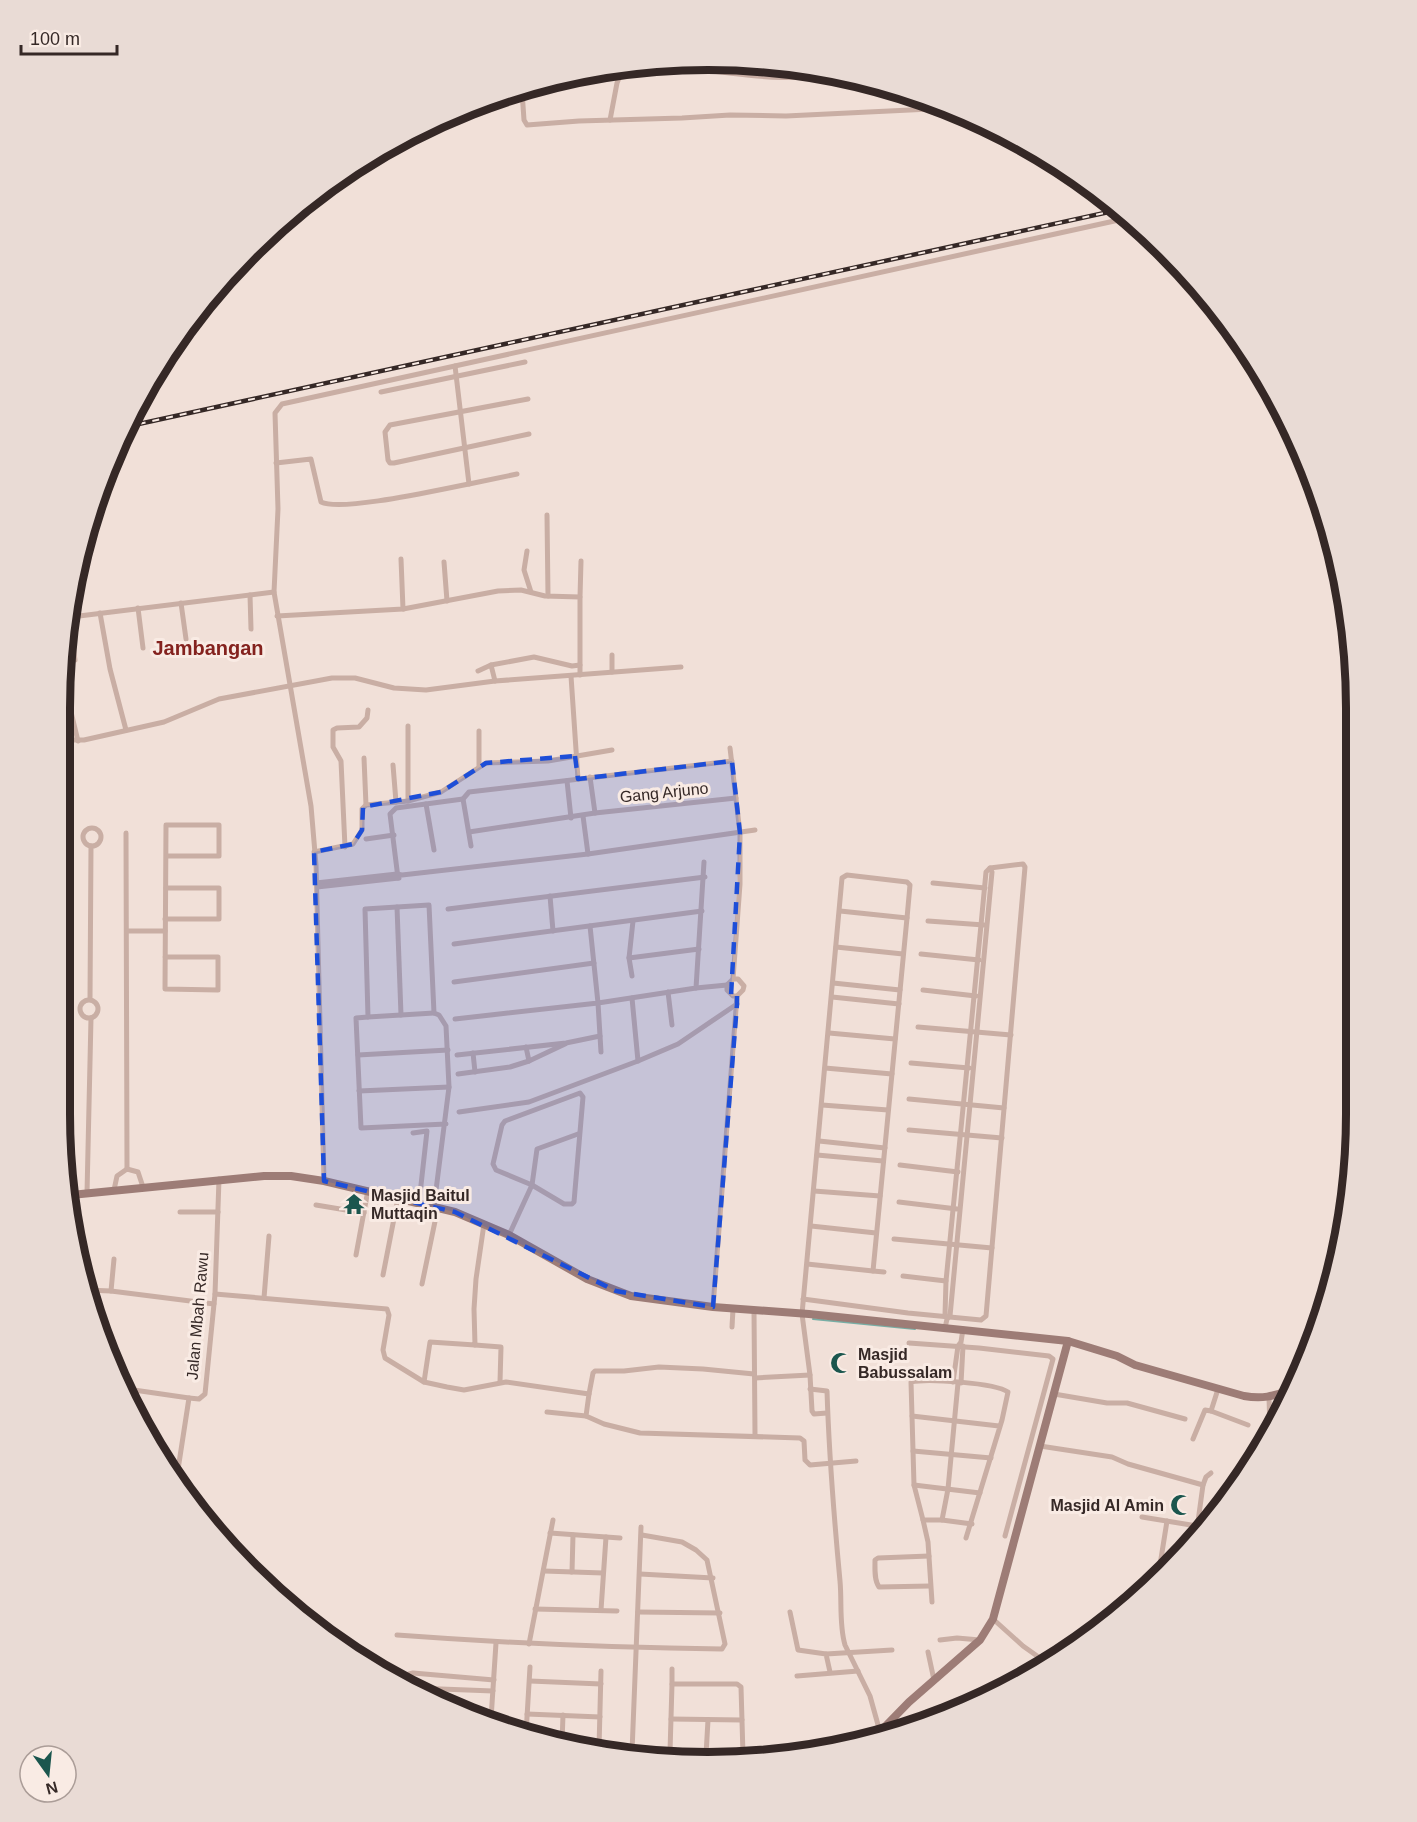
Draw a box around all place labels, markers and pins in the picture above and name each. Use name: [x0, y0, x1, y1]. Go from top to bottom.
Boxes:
place label: Masjid Baitul Muttaqin: [371, 1187, 470, 1222]
temple icon: Masjid Baitul Muttaqin: [342, 1192, 366, 1216]
place label: Masjid Babussalam: [858, 1346, 952, 1381]
mosque icon: Masjid Babussalam: [829, 1351, 853, 1375]
mosque icon: Masjid Al Amin: [1169, 1493, 1193, 1517]
place label: Masjid Al Amin: [1051, 1497, 1164, 1514]

